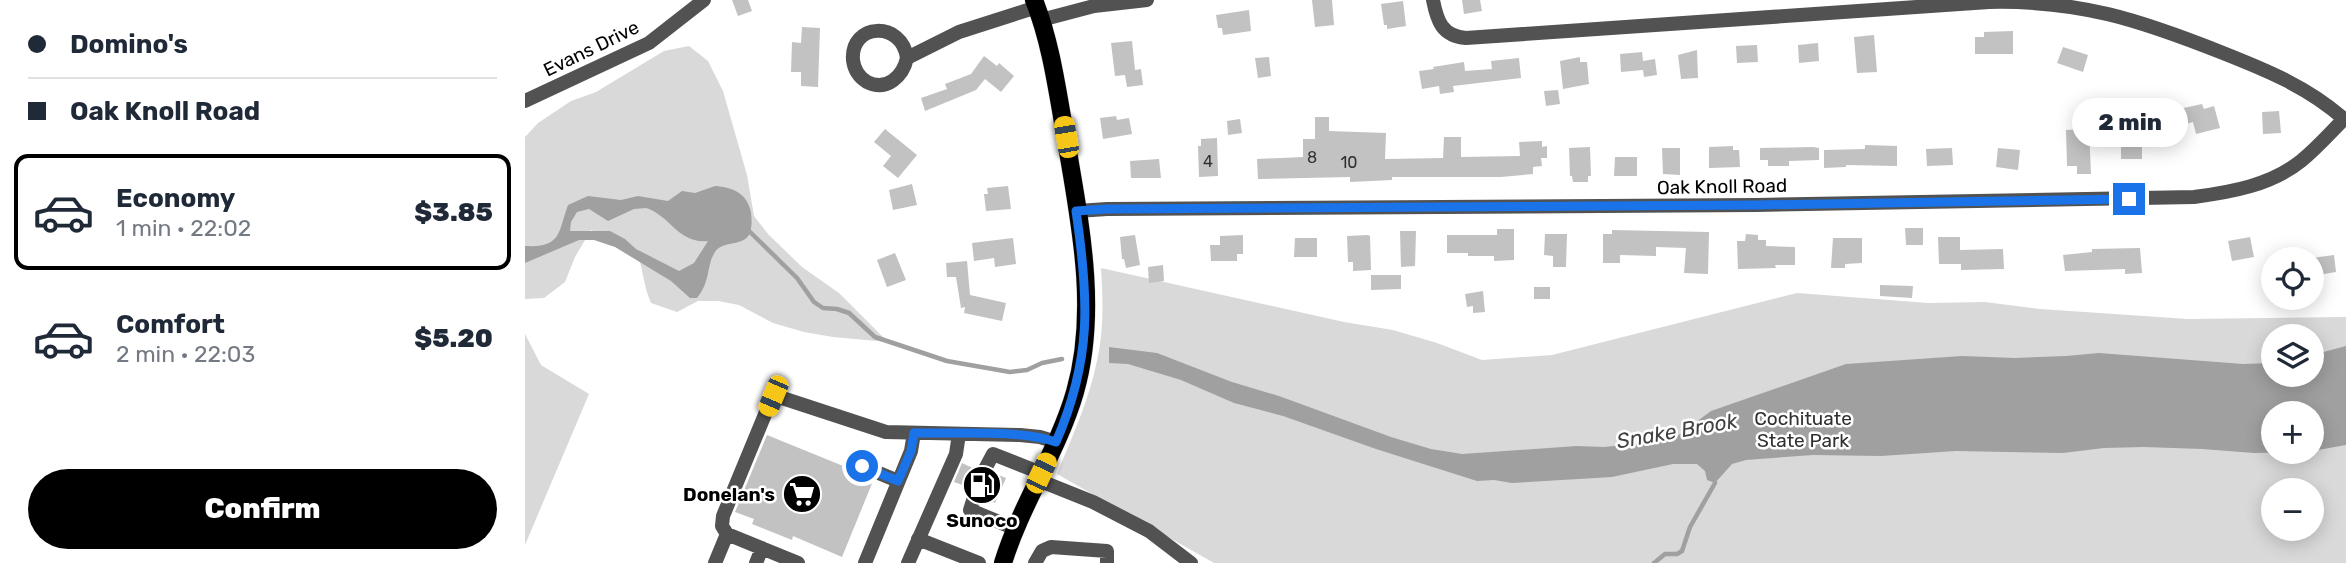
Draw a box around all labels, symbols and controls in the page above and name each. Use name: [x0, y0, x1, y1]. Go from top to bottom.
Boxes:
street label: Evans Drive: [540, 15, 643, 81]
text: Domino's: [70, 29, 188, 60]
text: Oak Knoll Road: [70, 96, 260, 127]
callout: 2 min: [2071, 97, 2187, 146]
text: 2 min: [2098, 108, 2162, 136]
car: [1053, 114, 1080, 160]
house number: 8: [1307, 148, 1317, 167]
house number: 4: [1203, 152, 1213, 171]
house number: 10: [1340, 153, 1358, 172]
street label: Oak Knoll Road: [1657, 174, 1787, 199]
icon: car: [32, 181, 95, 244]
text: Economy: [116, 183, 235, 214]
route end: [2113, 183, 2145, 215]
text: $3.85: [414, 197, 493, 228]
text: 1 min · 22:02: [116, 214, 251, 242]
map controls: [2261, 247, 2324, 541]
button: locate: [2261, 247, 2324, 310]
icon: car: [32, 307, 95, 370]
text: Comfort: [116, 309, 225, 340]
text: $5.20: [414, 323, 493, 354]
button: layers: [2261, 324, 2324, 387]
text: 2 min · 22:03: [116, 340, 255, 368]
car: [756, 373, 791, 419]
button: +: [2261, 401, 2324, 464]
water label: Snake Brook: [1615, 407, 1740, 453]
park label: Cochituate State Park: [1754, 407, 1852, 452]
route start: [846, 450, 878, 482]
car: [1023, 450, 1060, 496]
fuel station icon: Sunoco: [961, 464, 1003, 506]
button: Confirm: [28, 469, 497, 549]
supermarket icon: Donelan's: [781, 473, 823, 515]
button: −: [2261, 478, 2324, 541]
place label: Donelan's: [683, 483, 775, 506]
place label: Sunoco: [946, 509, 1018, 532]

